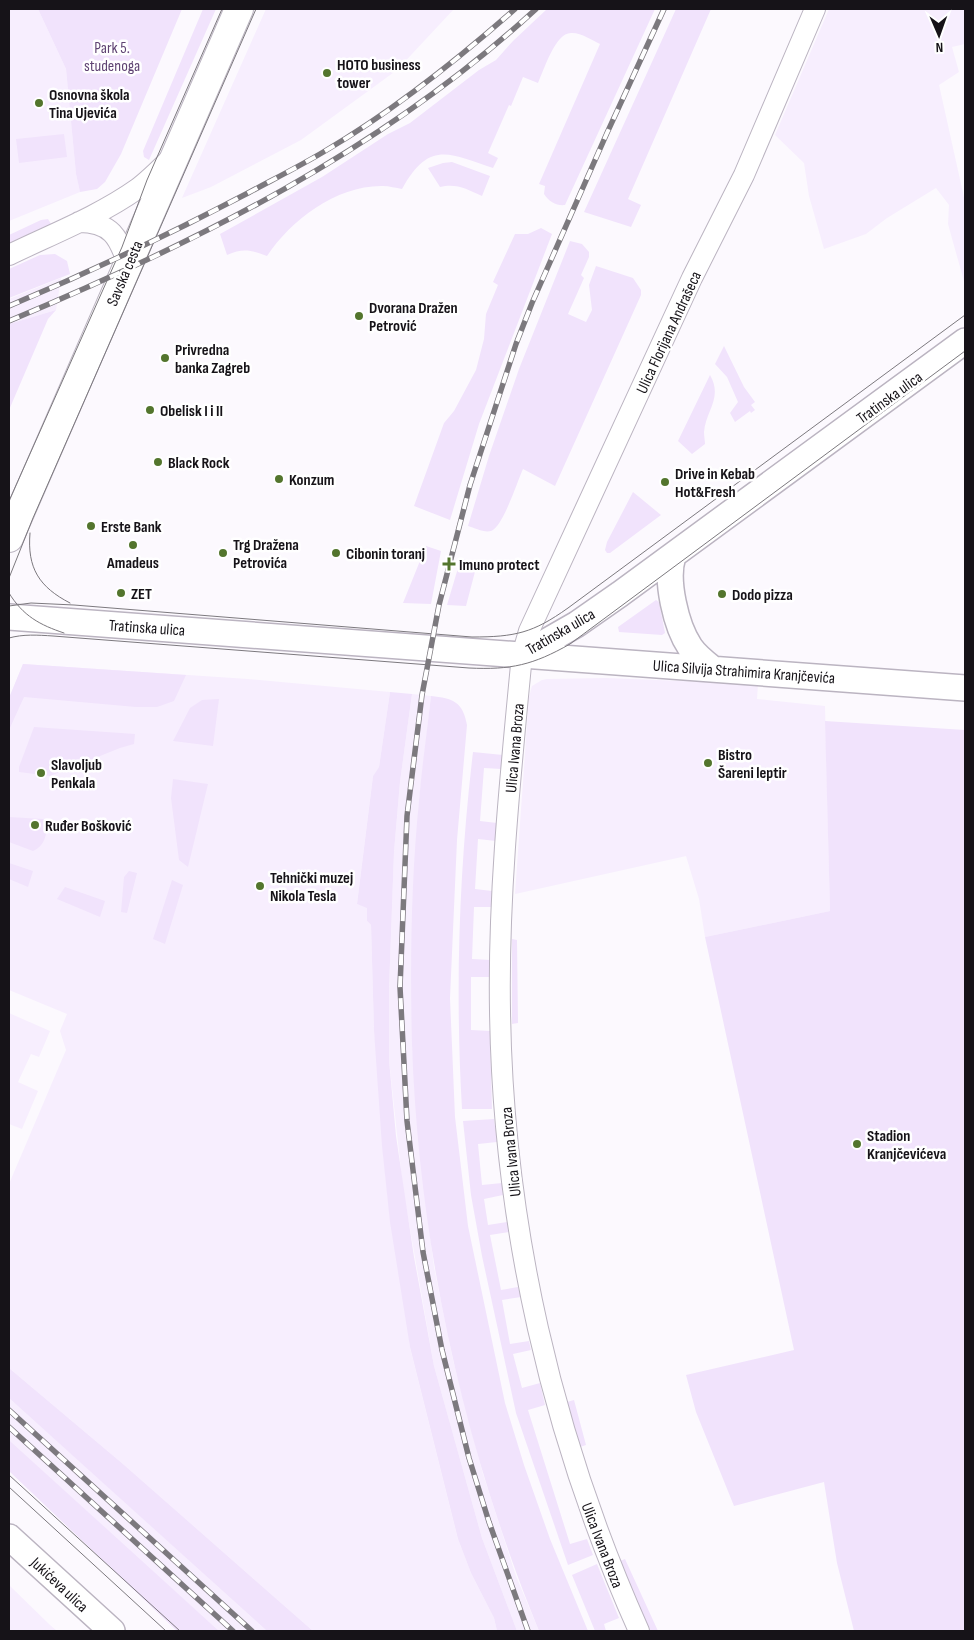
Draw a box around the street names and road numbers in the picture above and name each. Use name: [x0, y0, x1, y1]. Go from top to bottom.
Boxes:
street label: Savska cesta: [103, 238, 148, 309]
street label: Ulica Florijana Andrašeca: [633, 269, 706, 397]
street label: Tratinska ulica: [853, 368, 926, 428]
street label: Tratinska ulica: [523, 605, 599, 660]
street label: Tratinska ulica: [108, 616, 186, 641]
street label: Ulica Silvija Strahimira Kranjčevića: [652, 657, 836, 688]
street label: Ulica Ivana Broza: [502, 703, 529, 794]
street label: Ulica Ivana Broza: [497, 1106, 526, 1198]
street label: Ulica Ivana Broza: [577, 1500, 627, 1591]
street label: Jukićeva ulica: [26, 1553, 92, 1616]

